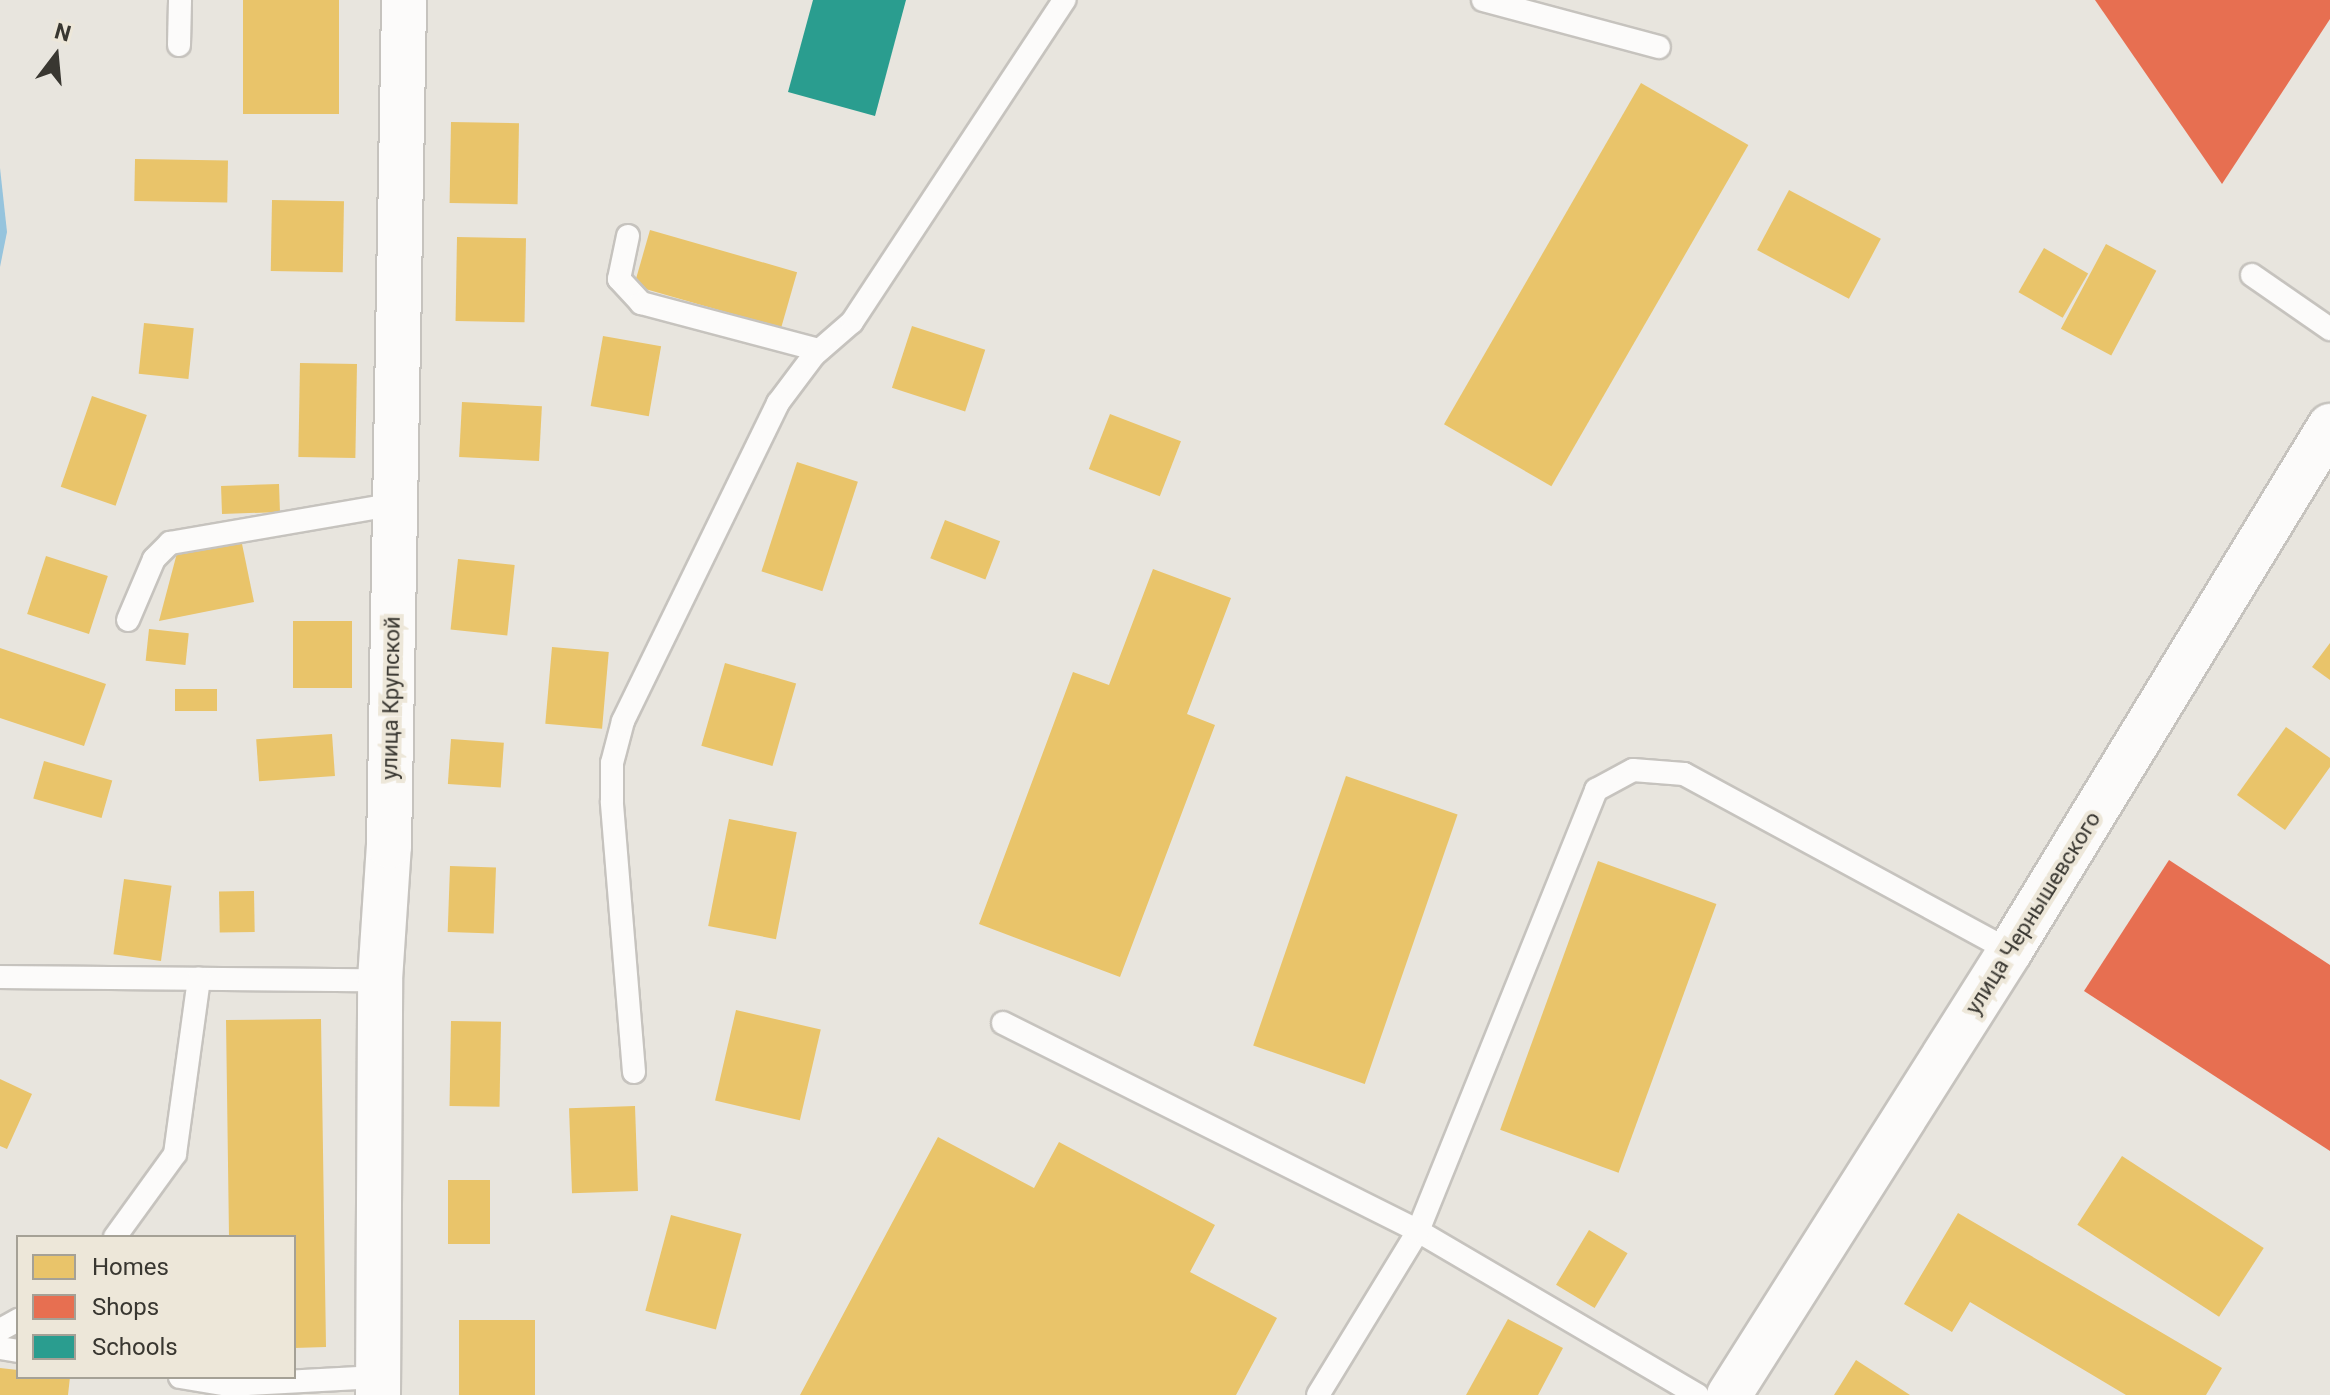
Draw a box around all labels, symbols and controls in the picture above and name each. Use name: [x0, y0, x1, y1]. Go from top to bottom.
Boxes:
north arrow: [16, 16, 96, 96]
text: N: [52, 18, 74, 47]
street label: улица Крупской: [376, 616, 406, 780]
street label: улица Чернышевского: [1960, 807, 2106, 1019]
legend: [16, 1235, 296, 1379]
text: Homes: [92, 1253, 169, 1281]
text: Shops: [92, 1293, 159, 1321]
text: Schools: [92, 1333, 178, 1361]

